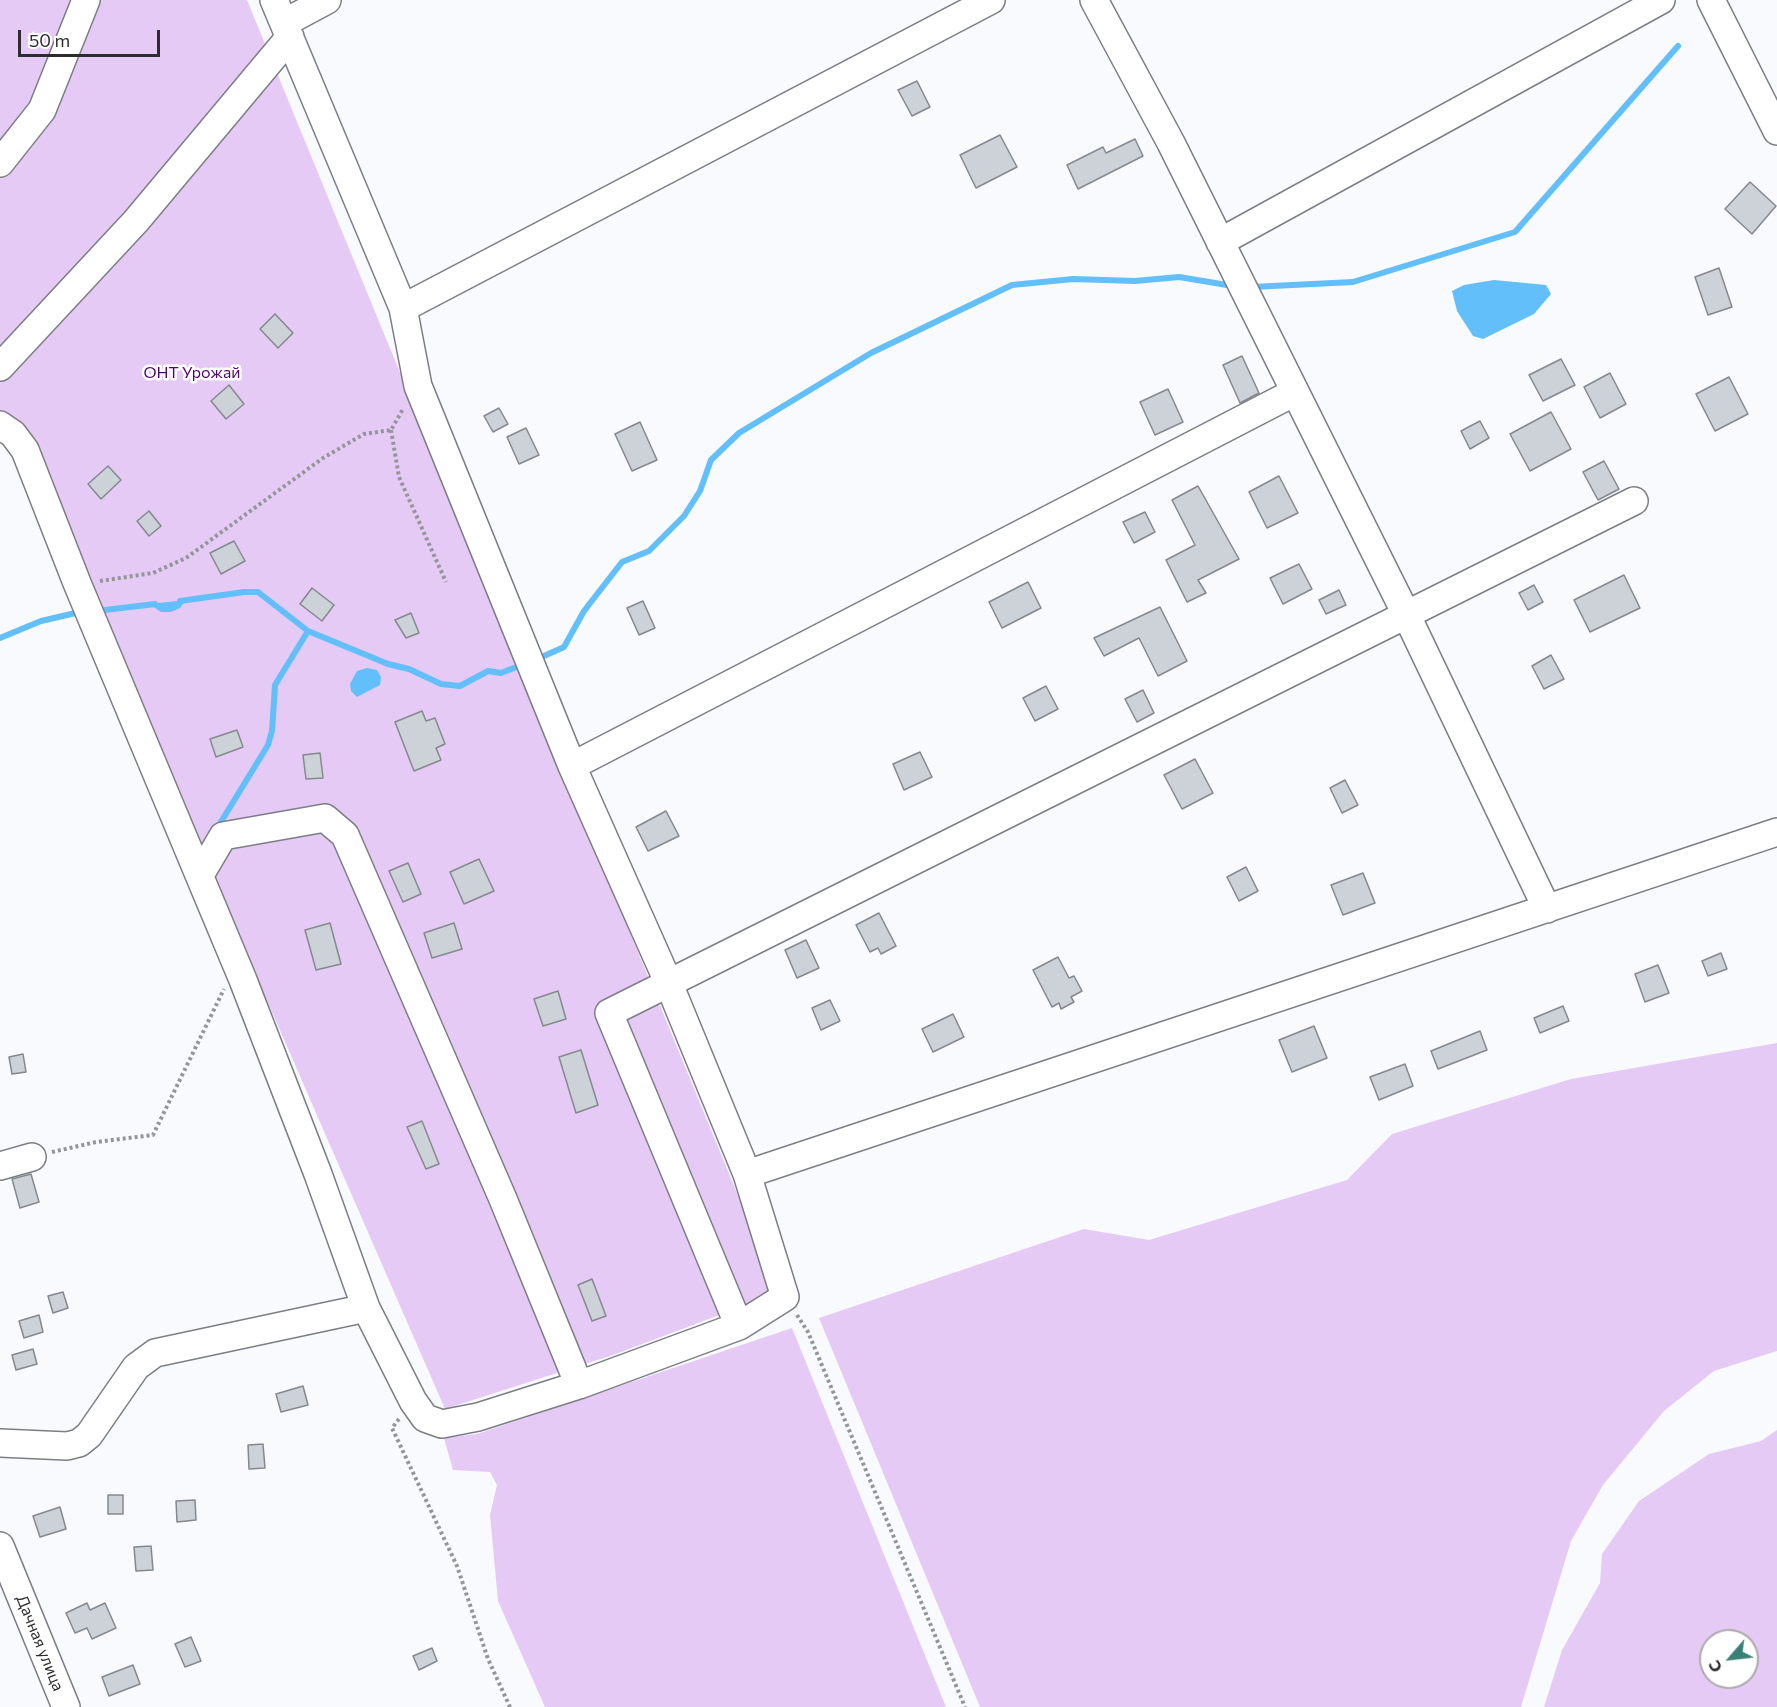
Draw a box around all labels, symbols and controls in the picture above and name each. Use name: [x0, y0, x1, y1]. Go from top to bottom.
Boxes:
scale bar: [21, 18, 164, 56]
text: 50 m: [29, 29, 70, 51]
park label: ОНТ Урожай: [144, 363, 240, 383]
street label: Дачная улица: [12, 1592, 68, 1694]
north arrow: [1699, 1629, 1759, 1689]
text: С: [1703, 1657, 1725, 1676]

